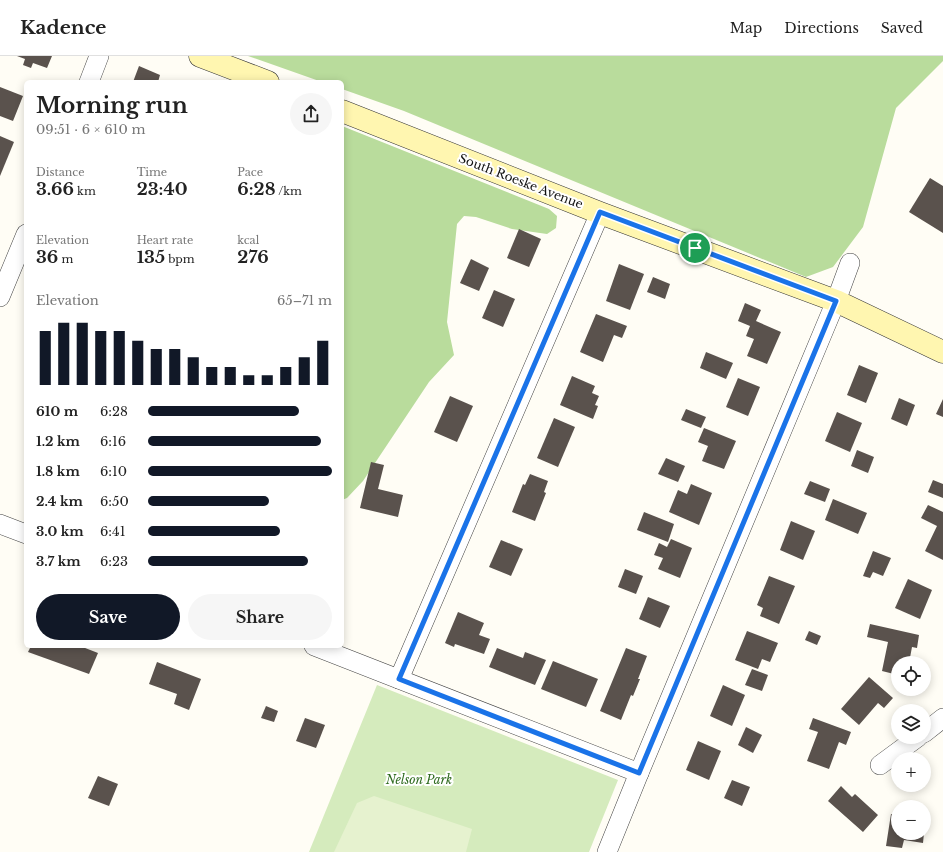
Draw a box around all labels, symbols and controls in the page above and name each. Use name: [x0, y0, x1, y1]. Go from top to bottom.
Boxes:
text: Kadence: [20, 16, 106, 39]
text: Map: [730, 19, 762, 37]
text: Directions: [784, 19, 859, 37]
text: Saved: [881, 19, 923, 37]
text: Morning run: [36, 92, 188, 119]
button: share: [290, 93, 332, 135]
text: 09:51 · 6 × 610 m: [36, 121, 145, 138]
street label: South Roeske Avenue: [457, 150, 585, 212]
text: Distance: [36, 165, 85, 179]
text: Time: [137, 165, 167, 179]
text: Pace: [237, 165, 263, 179]
text: 3.66: [36, 179, 74, 200]
text: 23:40: [137, 179, 188, 200]
text: 6:28: [237, 179, 275, 200]
text: km: [74, 184, 96, 198]
text: /km: [275, 184, 302, 198]
pin: [678, 231, 712, 265]
text: Elevation: [36, 233, 89, 247]
text: Heart rate: [137, 233, 193, 247]
text: kcal: [237, 233, 259, 247]
icon: arrive: [684, 237, 706, 259]
text: 36: [36, 247, 58, 268]
text: 135: [137, 247, 165, 268]
text: 276: [237, 247, 269, 268]
text: m: [58, 252, 73, 266]
text: bpm: [165, 252, 195, 266]
text: Elevation: [36, 292, 99, 309]
text: 65–71 m: [277, 292, 332, 309]
text: 610 m: [36, 403, 78, 420]
text: 6:28: [100, 403, 128, 420]
text: 1.2 km: [36, 433, 80, 450]
text: 6:16: [100, 433, 126, 450]
text: 1.8 km: [36, 463, 80, 480]
text: 6:10: [100, 463, 127, 480]
text: 2.4 km: [36, 493, 83, 510]
text: 6:50: [100, 493, 129, 510]
text: 3.0 km: [36, 523, 84, 540]
text: 6:41: [100, 523, 125, 540]
text: 3.7 km: [36, 553, 81, 570]
text: 6:23: [100, 553, 128, 570]
button: Save: [36, 594, 180, 640]
button: Share: [188, 594, 332, 640]
map controls: [891, 656, 931, 840]
button: locate: [891, 656, 931, 696]
button: layers: [891, 704, 931, 744]
button: +: [891, 752, 931, 792]
park label: Nelson Park: [385, 772, 452, 787]
button: −: [891, 800, 931, 840]

